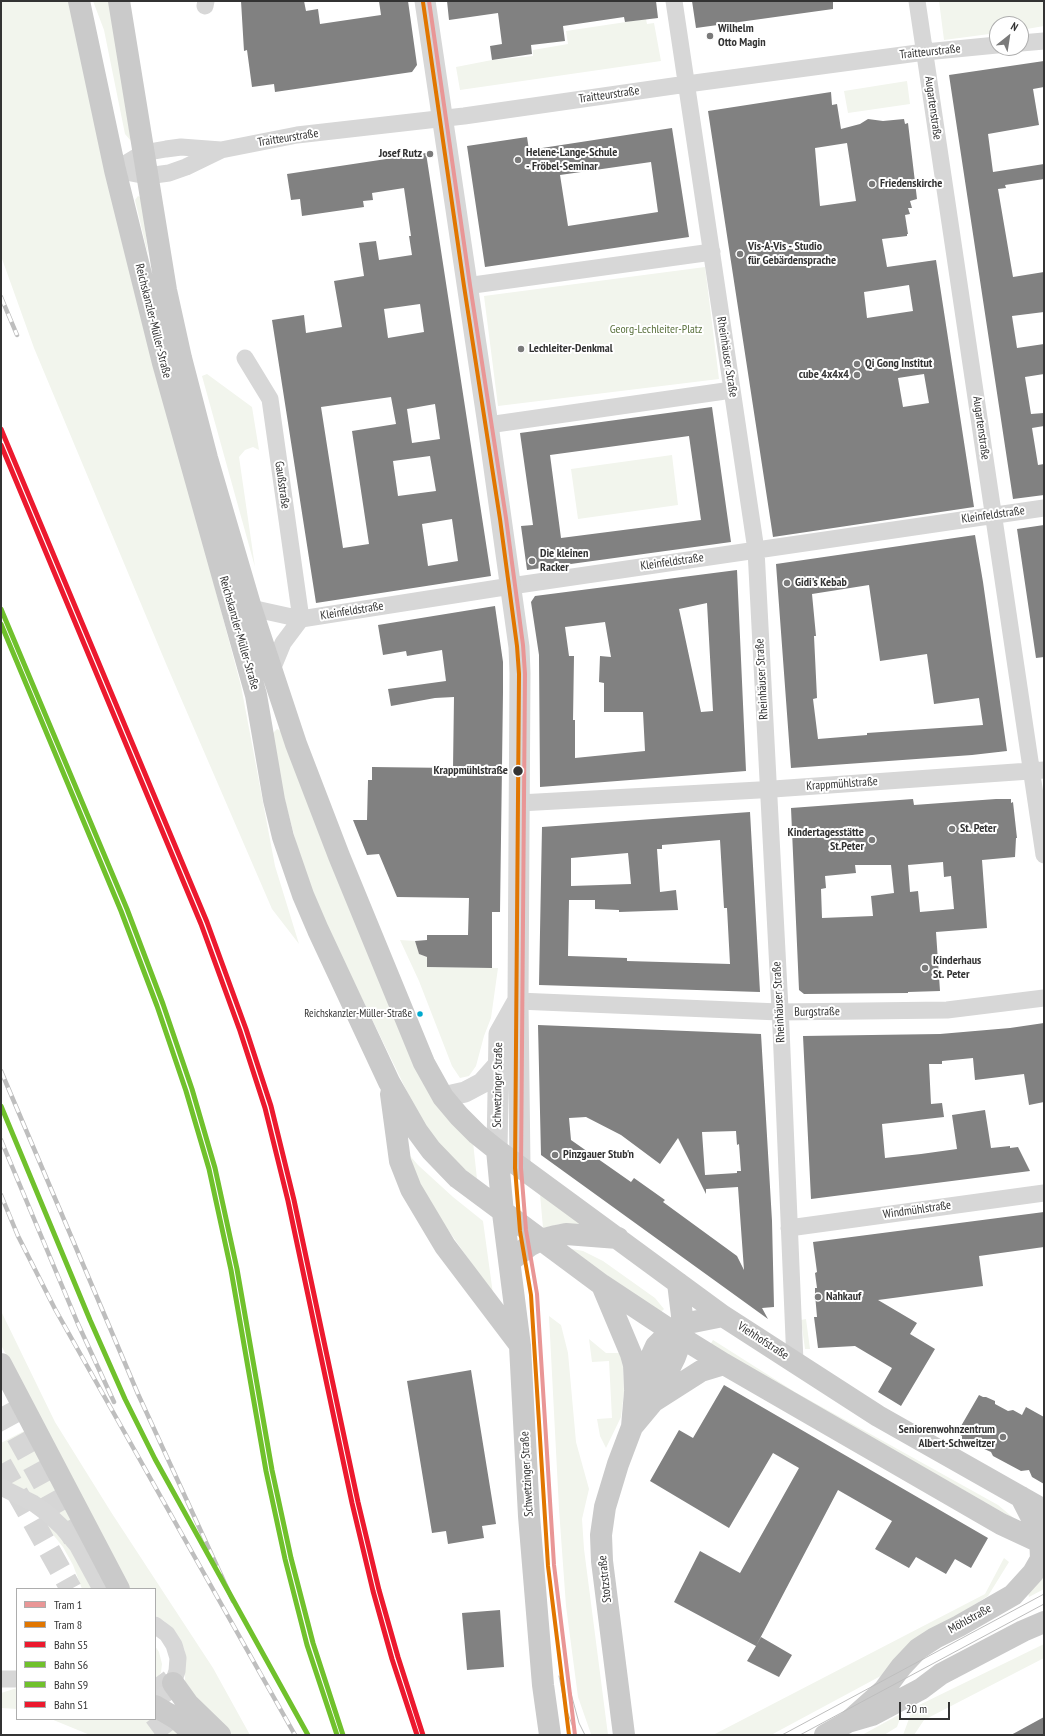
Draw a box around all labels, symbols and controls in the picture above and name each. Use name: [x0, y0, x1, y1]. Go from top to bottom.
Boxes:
north arrow: [989, 16, 1029, 56]
text: N: [1008, 19, 1021, 34]
place label: Wilhelm Otto Magin: [718, 22, 766, 50]
marker: Wilhelm Otto Magin: [705, 31, 715, 41]
street label: Traitteurstraße: [899, 42, 961, 62]
street label: Augartenstraße: [921, 75, 945, 141]
street label: Traitteurstraße: [578, 84, 640, 106]
street label: Traitteurstraße: [257, 126, 319, 150]
place label: Helene-Lange-Schule - Fröbel-Seminar: [526, 146, 617, 174]
place label: Josef Rutz: [379, 147, 422, 161]
marker: Josef Rutz: [425, 149, 435, 159]
marker: Helene-Lange-Schule - Fröbel-Seminar: [513, 155, 523, 165]
place label: Friedenskirche: [880, 177, 942, 191]
marker: Friedenskirche: [867, 179, 877, 189]
place label: Vis-A-Vis - Studio für Gebärdensprache: [748, 240, 836, 268]
marker: Vis-A-Vis - Studio für Gebärdensprache: [735, 249, 745, 259]
street label: Reichskanzler-Müller-Straße: [132, 262, 174, 380]
street label: Rheinhäuser Straße: [714, 316, 740, 398]
park label: Georg-Lechleiter-Platz: [610, 323, 702, 337]
place label: Lechleiter-Denkmal: [529, 342, 613, 356]
marker: Lechleiter-Denkmal: [516, 344, 526, 354]
place label: Qi Gong Institut: [865, 357, 932, 371]
marker: Qi Gong Institut: [852, 359, 862, 369]
place label: cube 4x4x4: [799, 368, 849, 382]
marker: cube 4x4x4: [852, 370, 862, 380]
street label: Augartenstraße: [969, 395, 993, 461]
street label: Gaußstraße: [272, 460, 292, 510]
street label: Kleinfeldstraße: [960, 503, 1026, 527]
place label: Die kleinen Racker: [540, 547, 588, 575]
street label: Kleinfeldstraße: [639, 550, 705, 574]
marker: Die kleinen Racker: [527, 556, 537, 566]
street label: Reichskanzler-Müller-Straße: [216, 575, 262, 691]
place label: Gidi's Kebab: [795, 576, 847, 590]
marker: Gidi's Kebab: [782, 578, 792, 588]
street label: Kleinfeldstraße: [319, 599, 385, 623]
street label: Rheinhäuser Straße: [753, 638, 771, 720]
place label: Krappmühlstraße: [433, 764, 508, 778]
marker: Krappmühlstraße: [511, 764, 525, 778]
street label: Krappmühlstraße: [806, 774, 878, 794]
place label: St. Peter: [960, 822, 996, 836]
marker: St. Peter: [947, 824, 957, 834]
place label: Kindertagesstätte St.Peter: [788, 826, 864, 854]
marker: Kindertagesstätte St.Peter: [867, 835, 877, 845]
place label: Kinderhaus St. Peter: [933, 954, 981, 982]
street label: Rheinhäuser Straße: [770, 961, 788, 1043]
marker: Kinderhaus St. Peter: [920, 963, 930, 973]
street label: Burgstraße: [794, 1004, 840, 1020]
place label: Reichskanzler-Müller-Straße: [304, 1007, 412, 1021]
marker: Reichskanzler-Müller-Straße: [415, 1009, 425, 1019]
street label: Schwetzinger Straße: [490, 1042, 506, 1128]
place label: Pinzgauer Stub'n: [563, 1148, 634, 1162]
marker: Pinzgauer Stub'n: [550, 1150, 560, 1160]
street label: Windmühlstraße: [882, 1198, 952, 1222]
place label: Nahkauf: [826, 1290, 861, 1304]
marker: Nahkauf: [813, 1292, 823, 1302]
street label: Viehhofstraße: [735, 1319, 791, 1363]
place label: Seniorenwohnzentrum Albert-Schweitzer: [899, 1423, 995, 1451]
street label: Schwetzinger Straße: [518, 1431, 536, 1517]
marker: Seniorenwohnzentrum Albert-Schweitzer: [998, 1432, 1008, 1442]
street label: Stotzstraße: [595, 1555, 615, 1603]
legend: [16, 1588, 156, 1720]
text: Tram 1: [54, 1597, 82, 1612]
street label: Möhlstraße: [946, 1601, 994, 1637]
text: Tram 8: [54, 1617, 82, 1632]
text: Bahn S5: [54, 1637, 88, 1652]
text: Bahn S6: [54, 1657, 88, 1672]
text: Bahn S9: [54, 1677, 88, 1692]
scale bar: [901, 1694, 952, 1720]
text: Bahn S1: [54, 1697, 88, 1712]
text: 20 m: [906, 1701, 927, 1716]

